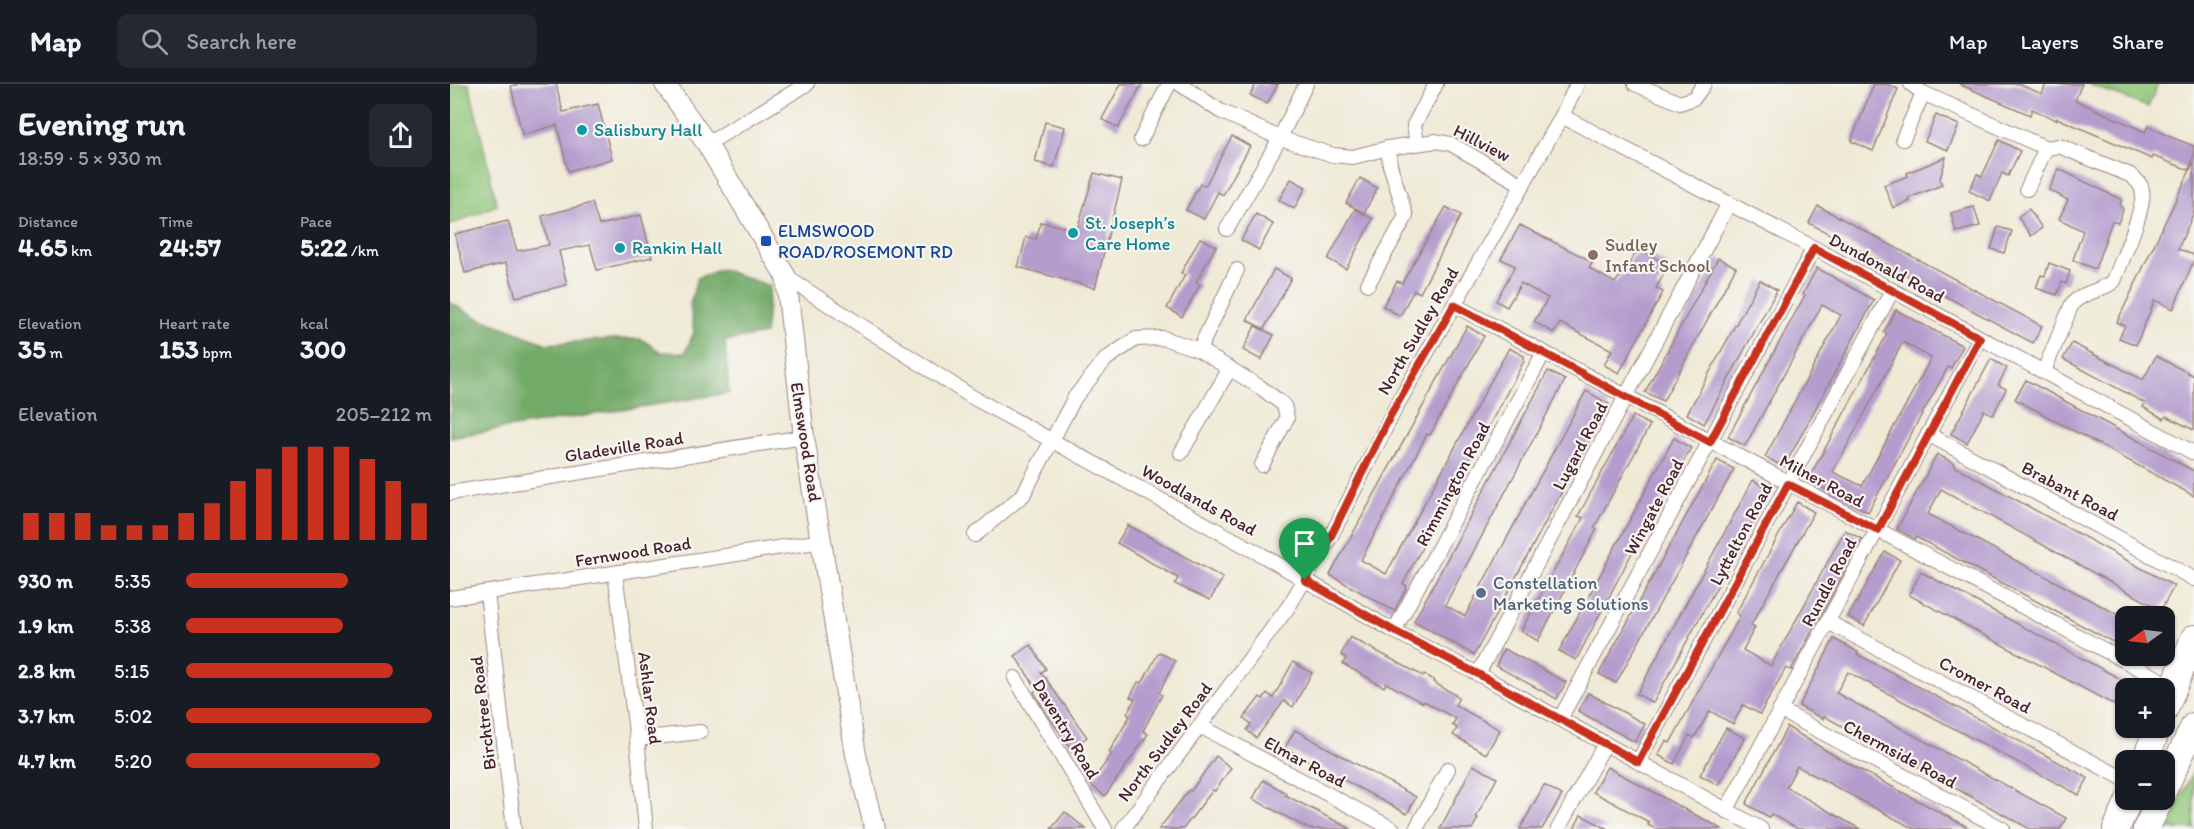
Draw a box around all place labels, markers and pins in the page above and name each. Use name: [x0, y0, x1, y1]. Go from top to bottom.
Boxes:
place label: Salisbury Hall: [594, 119, 702, 141]
marker: Salisbury Hall: [575, 123, 589, 137]
place label: St. Joseph’s Care Home: [1085, 212, 1175, 255]
place label: ELMSWOOD ROAD/ROSEMONT RD: [778, 220, 953, 263]
marker: St. Joseph’s Care Home: [1066, 226, 1080, 240]
marker: ELMSWOOD ROAD/ROSEMONT RD: [759, 234, 773, 248]
place label: Sudley Infant School: [1605, 234, 1710, 277]
place label: Rankin Hall: [632, 237, 722, 259]
marker: Rankin Hall: [613, 241, 627, 255]
marker: Sudley Infant School: [1586, 248, 1600, 262]
pin: [1279, 518, 1330, 580]
place label: Constellation Marketing Solutions: [1493, 572, 1649, 615]
marker: Constellation Marketing Solutions: [1474, 586, 1488, 600]

